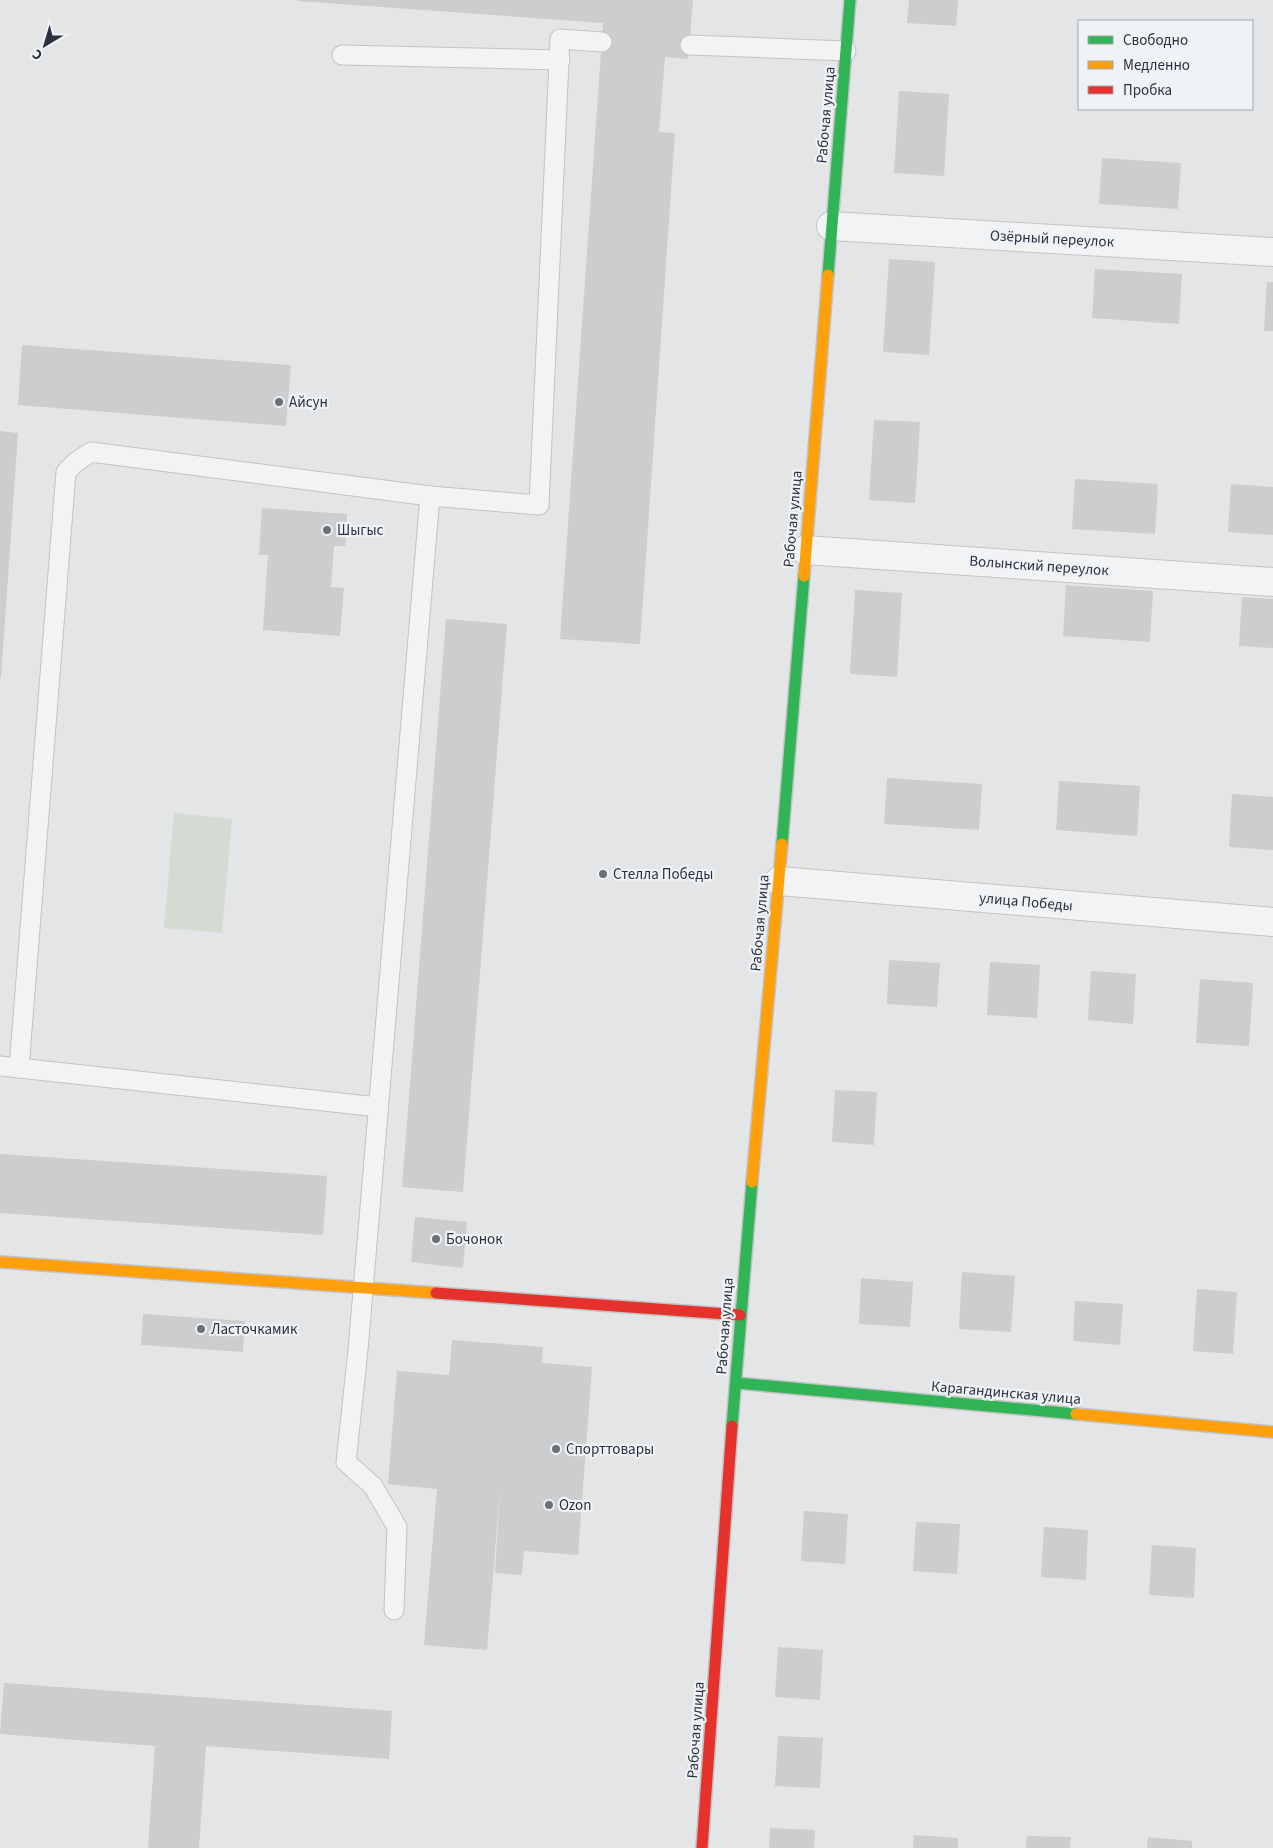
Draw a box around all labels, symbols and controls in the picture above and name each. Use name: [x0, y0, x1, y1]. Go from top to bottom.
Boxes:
north arrow: [20, 20, 70, 70]
legend: [1078, 20, 1253, 110]
text: Свободно: [1123, 30, 1188, 51]
text: С: [28, 44, 47, 65]
text: Медленно: [1123, 55, 1190, 76]
street label: Рабочая улица: [811, 66, 841, 164]
text: Пробка: [1123, 80, 1172, 101]
street label: Озёрный переулок: [989, 225, 1115, 253]
place label: Айсун: [289, 392, 328, 413]
marker: Айсун: [273, 396, 285, 408]
street label: Рабочая улица: [778, 470, 808, 568]
place label: Шыгыс: [337, 520, 384, 541]
marker: Шыгыс: [321, 524, 333, 536]
street label: Волынский переулок: [969, 551, 1110, 581]
place label: Стелла Победы: [613, 864, 713, 885]
marker: Стелла Победы: [597, 868, 609, 880]
street label: Рабочая улица: [745, 874, 775, 972]
street label: улица Победы: [978, 887, 1074, 917]
place label: Бочонок: [446, 1229, 503, 1250]
marker: Бочонок: [430, 1233, 442, 1245]
street label: Рабочая улица: [711, 1277, 739, 1375]
place label: Ласточкамик: [211, 1319, 298, 1340]
marker: Ласточкамик: [195, 1323, 207, 1335]
street label: Карагандинская улица: [930, 1376, 1082, 1410]
place label: Спорттовары: [566, 1439, 654, 1460]
marker: Спорттовары: [550, 1443, 562, 1455]
place label: Ozon: [559, 1495, 591, 1516]
marker: Ozon: [543, 1499, 555, 1511]
street label: Рабочая улица: [682, 1681, 710, 1779]

